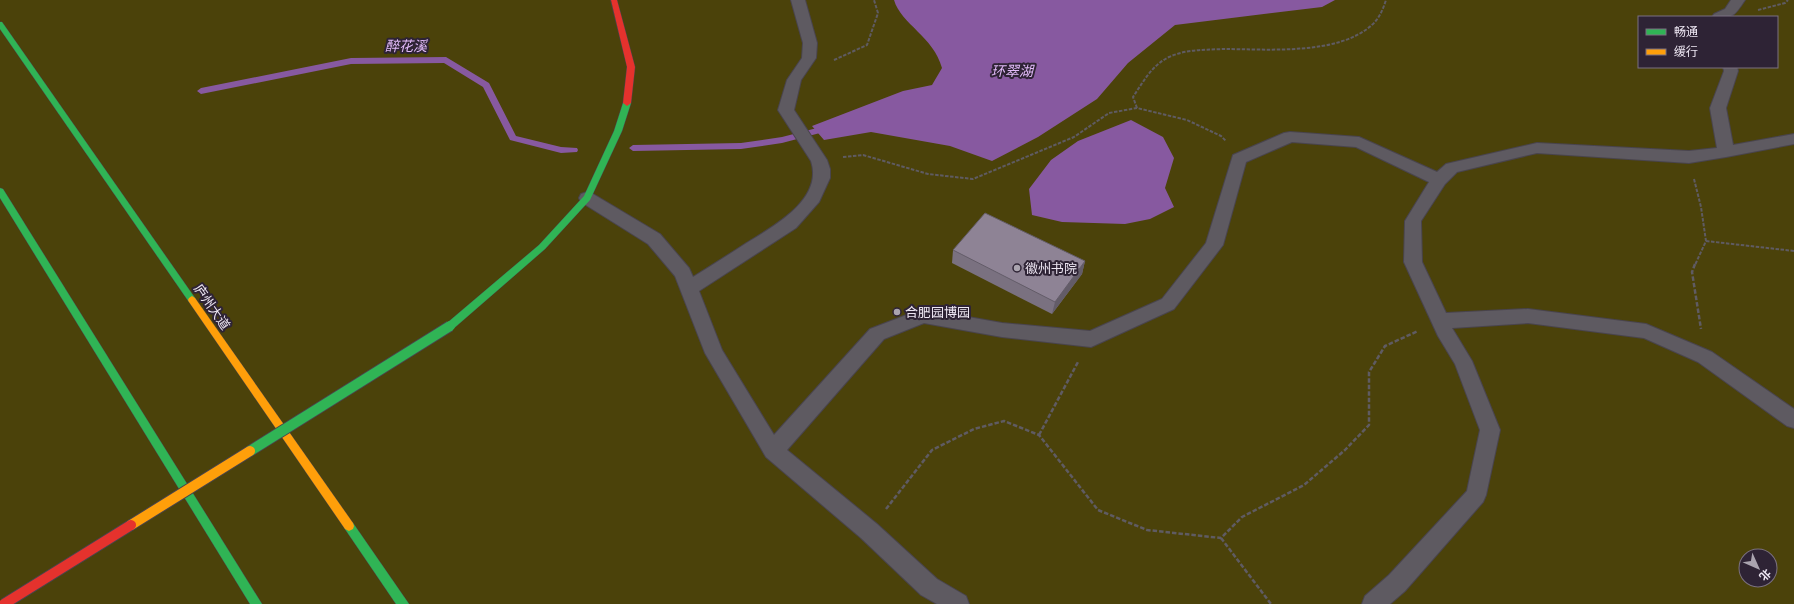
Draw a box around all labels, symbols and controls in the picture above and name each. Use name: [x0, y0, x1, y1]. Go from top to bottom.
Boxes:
legend: [1638, 16, 1778, 68]
text: 畅通: [1674, 25, 1698, 39]
water label: 醉花溪: [385, 38, 429, 54]
text: 缓行: [1674, 45, 1698, 59]
water label: 环翠湖: [991, 63, 1035, 79]
place label: 徽州书院: [1025, 261, 1077, 276]
marker: 徽州书院: [1012, 263, 1022, 273]
street label: 庐州大道: [191, 281, 233, 333]
place label: 合肥园博园: [905, 305, 970, 320]
marker: 合肥园博园: [892, 307, 902, 317]
north arrow: [1738, 548, 1778, 588]
text: 北: [1756, 566, 1773, 583]

